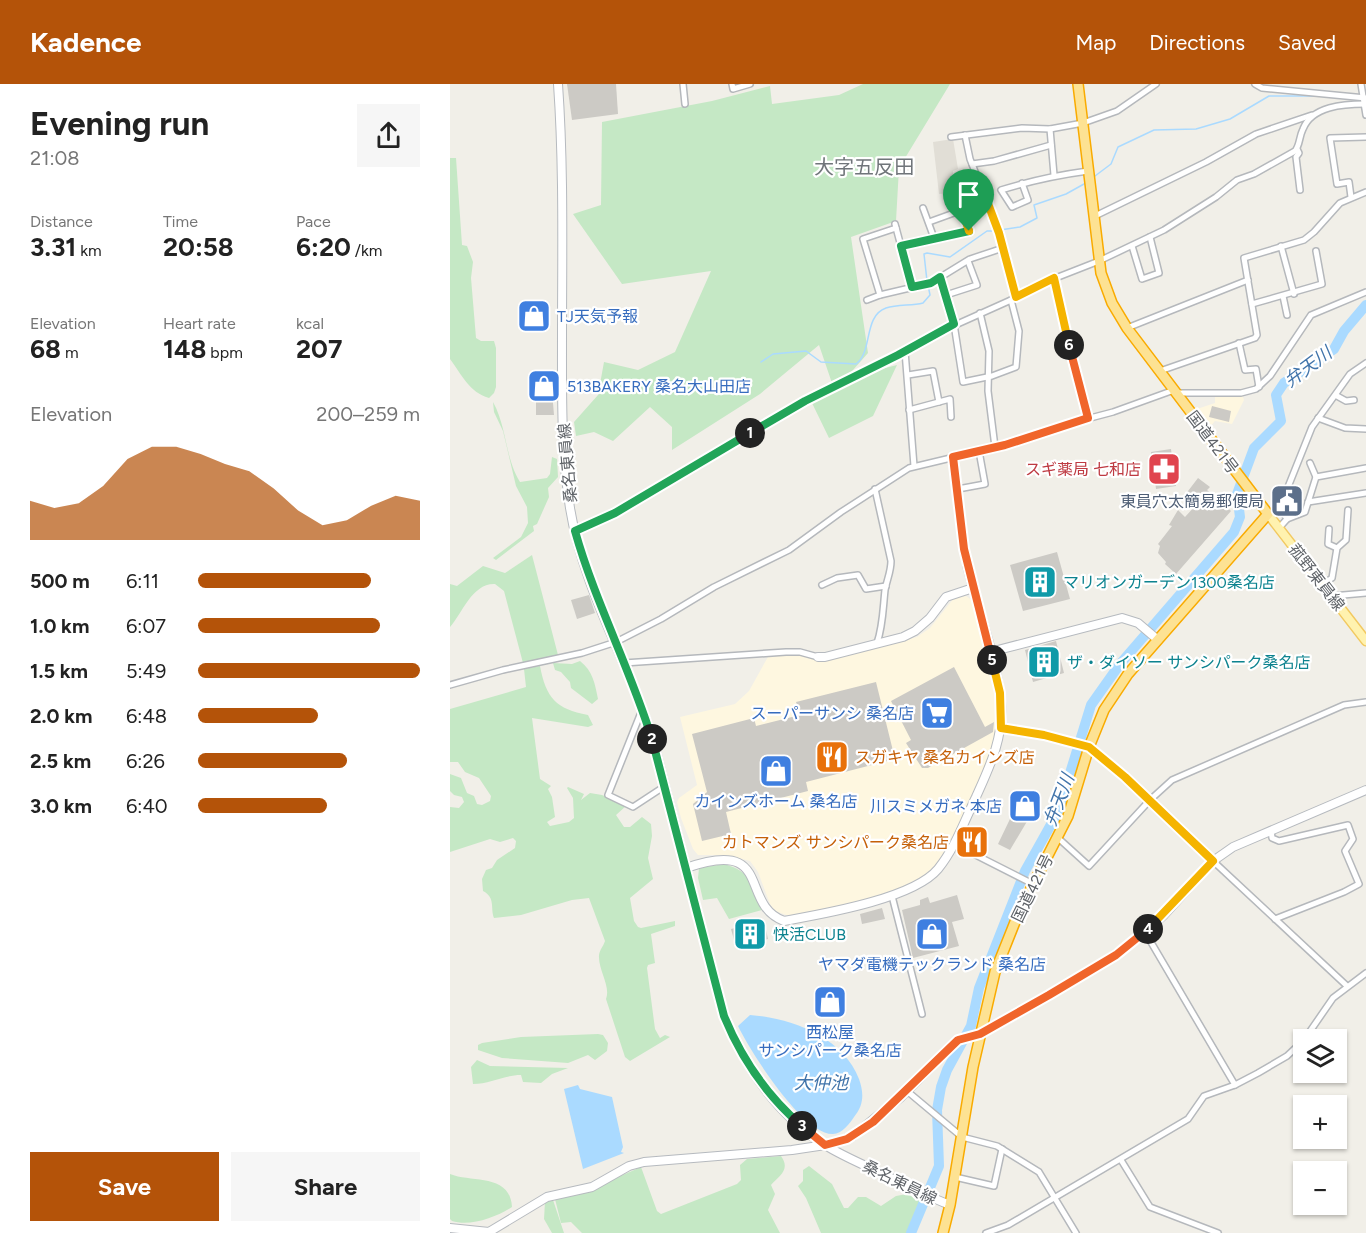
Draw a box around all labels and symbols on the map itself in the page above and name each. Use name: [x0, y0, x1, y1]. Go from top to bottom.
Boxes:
district label: 大字五反田: [814, 155, 914, 179]
pin: [943, 169, 994, 231]
shop icon: TJ天気予報: [516, 298, 552, 334]
place label: TJ天気予報: [557, 307, 638, 326]
pin: 6: [1054, 330, 1084, 360]
water label: 弁天川: [1280, 341, 1338, 392]
shop icon: 513BAKERY 桑名大山田店: [526, 368, 562, 404]
place label: 513BAKERY 桑名大山田店: [567, 377, 751, 396]
street label: 国道421号: [1183, 407, 1242, 477]
pin: 1: [735, 418, 765, 448]
street label: 桑名東員線: [555, 422, 580, 504]
pharmacy icon: スギ薬局 七和店: [1146, 451, 1182, 487]
place label: スギ薬局 七和店: [1025, 460, 1141, 479]
public building icon: 東員穴太簡易郵便局: [1269, 483, 1305, 519]
place label: 東員穴太簡易郵便局: [1120, 492, 1264, 511]
street label: 菰野東員線: [1284, 540, 1349, 615]
building icon: マリオンガーデン1300桑名店: [1022, 564, 1058, 600]
place label: マリオンガーデン1300桑名店: [1063, 573, 1275, 592]
building icon: ザ・ダイソー サンシパーク桑名店: [1026, 644, 1062, 680]
pin: 5: [977, 645, 1007, 675]
place label: ザ・ダイソー サンシパーク桑名店: [1067, 653, 1310, 672]
supermarket icon: スーパーサンシ 桑名店: [919, 695, 955, 731]
place label: スーパーサンシ 桑名店: [751, 704, 914, 723]
pin: 2: [637, 724, 667, 754]
restaurant icon: スガキヤ 桑名カインズ店: [814, 739, 850, 775]
place label: スガキヤ 桑名カインズ店: [855, 748, 1035, 767]
shop icon: カインズホーム 桑名店: [758, 753, 794, 789]
water label: 弁天川: [1039, 769, 1080, 829]
shop icon: 川スミメガネ 本店: [1007, 788, 1043, 824]
place label: カインズホーム 桑名店: [694, 792, 858, 811]
place label: 川スミメガネ 本店: [870, 797, 1002, 816]
restaurant icon: カトマンズ サンシパーク桑名店: [954, 824, 990, 860]
place label: カトマンズ サンシパーク桑名店: [722, 833, 949, 852]
street label: 国道421号: [1008, 851, 1057, 925]
pin: 4: [1133, 914, 1163, 944]
building icon: 快活CLUB: [732, 916, 768, 952]
shop icon: ヤマダ電機テックランド 桑名店: [914, 916, 950, 952]
place label: 快活CLUB: [773, 925, 846, 944]
place label: ヤマダ電機テックランド 桑名店: [818, 955, 1046, 974]
shop icon: 西松屋 サンシパーク桑名店: [812, 984, 848, 1020]
place label: 西松屋 サンシパーク桑名店: [758, 1023, 902, 1060]
water label: 大仲池: [794, 1072, 850, 1094]
pin: 3: [787, 1111, 817, 1141]
street label: 桑名東員線: [860, 1156, 940, 1209]

